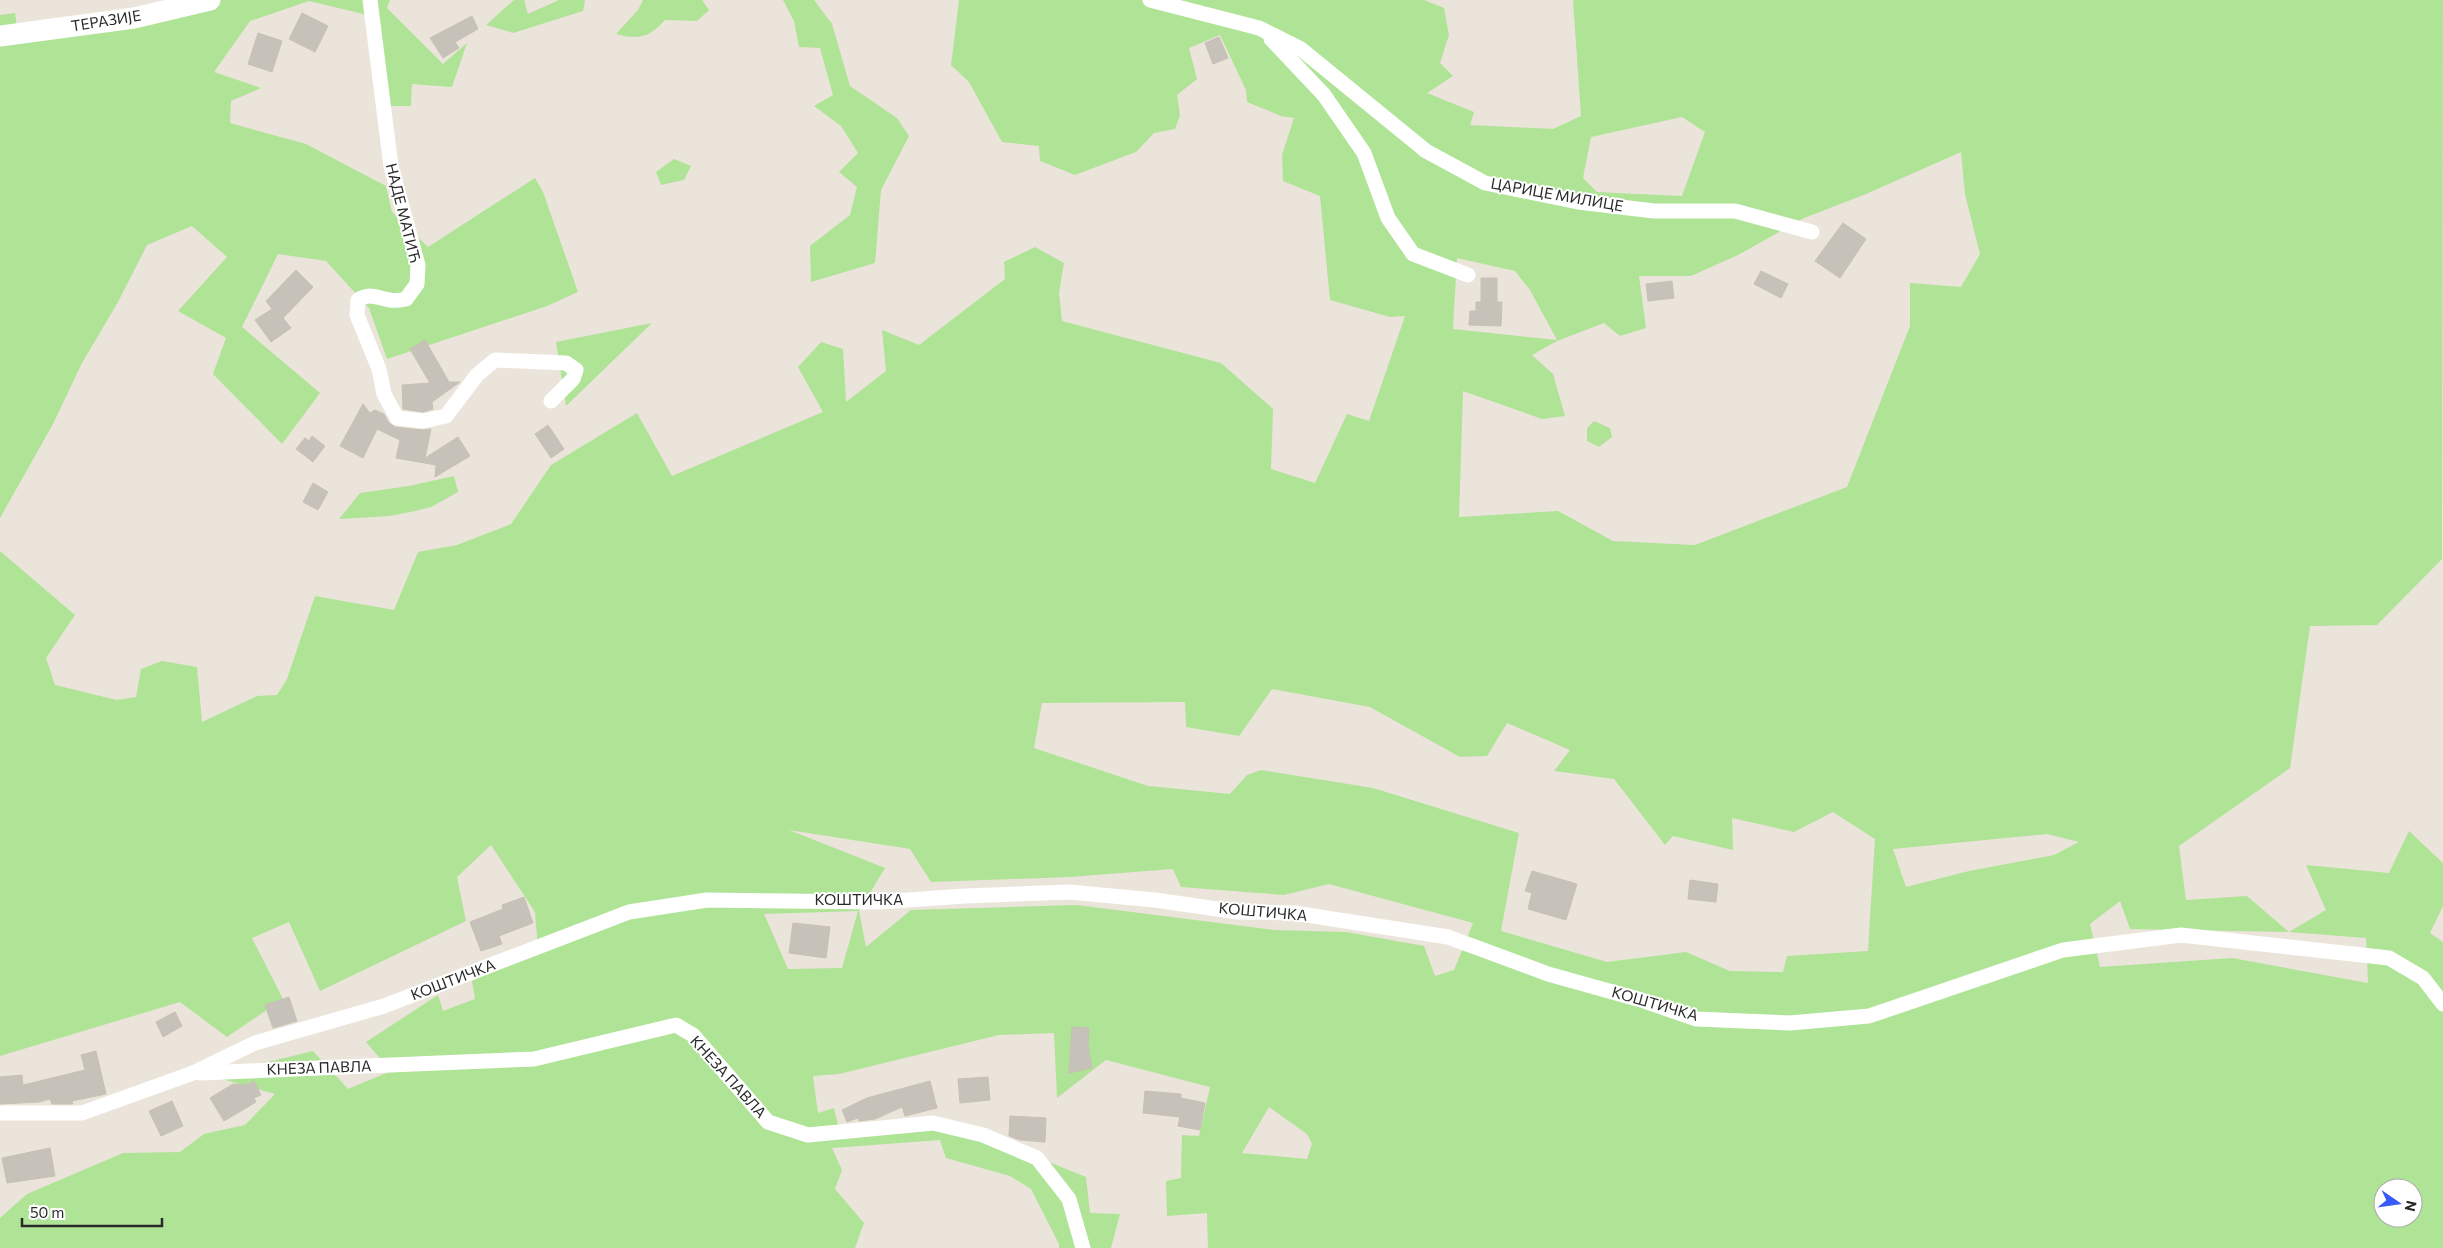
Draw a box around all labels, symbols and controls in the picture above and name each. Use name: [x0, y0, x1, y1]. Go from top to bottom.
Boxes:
street label: ТЕРАЗИЈЕ: [70, 6, 142, 34]
street label: НАДЕ МАТИЋ: [383, 161, 425, 264]
street label: ЦАРИЦЕ МИЛИЦЕ: [1489, 173, 1625, 215]
street label: КОШТИЧКА: [815, 890, 903, 908]
street label: КОШТИЧКА: [1218, 898, 1308, 924]
street label: КОШТИЧКА: [408, 955, 497, 1003]
street label: КОШТИЧКА: [1610, 982, 1701, 1024]
street label: КНЕЗА ПАВЛА: [687, 1031, 771, 1121]
street label: КНЕЗА ПАВЛА: [266, 1056, 372, 1078]
north arrow: [2373, 1178, 2423, 1228]
scale bar: [22, 1196, 162, 1228]
text: N: [2402, 1199, 2421, 1213]
text: 50 m: [30, 1203, 64, 1221]

